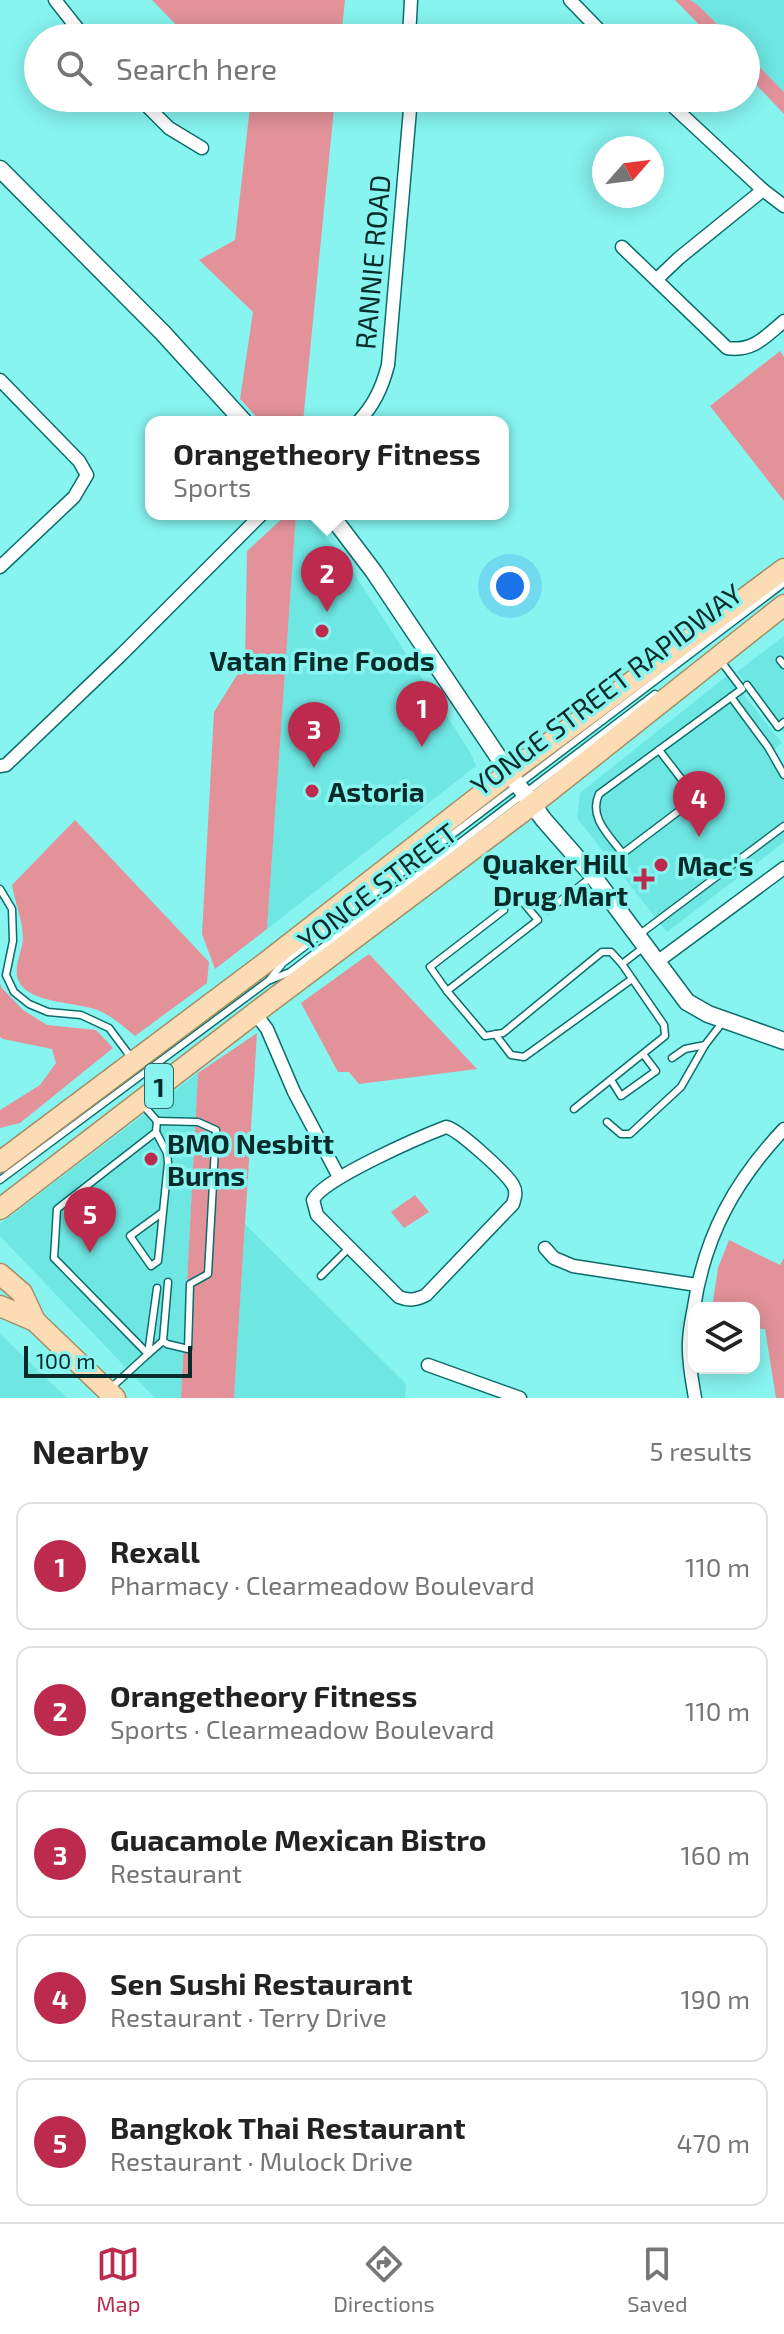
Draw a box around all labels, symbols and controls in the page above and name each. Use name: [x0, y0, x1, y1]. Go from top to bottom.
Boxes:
search box: [24, 24, 760, 112]
icon: search: [52, 46, 96, 90]
text: Search here: [116, 50, 277, 86]
north arrow: [592, 136, 664, 208]
street label: RANNIE ROAD: [347, 173, 397, 351]
popup: [145, 416, 509, 520]
text: Orangetheory Fitness: [173, 435, 481, 471]
text: Sports: [173, 471, 251, 502]
pin: 2: [301, 546, 353, 612]
your location: [490, 566, 530, 606]
street label: YONGE STREET RAPIDWAY: [464, 576, 748, 802]
marker: Vatan Fine Foods: [313, 622, 331, 640]
place label: Vatan Fine Foods: [209, 643, 435, 677]
pin: 1: [396, 681, 448, 747]
pin: 3: [288, 702, 340, 768]
pin: 4: [673, 771, 725, 837]
place label: Astoria: [328, 774, 425, 808]
marker: Astoria: [303, 782, 321, 800]
street label: YONGE STREET: [291, 815, 463, 957]
place label: Quaker Hill Drug Mart: [482, 846, 629, 912]
place label: Mac's: [677, 848, 754, 882]
marker: Mac's: [652, 856, 670, 874]
marker: Quaker Hill Drug Mart: [635, 870, 653, 888]
road number: 1: [145, 1064, 173, 1108]
place label: BMO Nesbitt Burns: [167, 1126, 334, 1192]
marker: BMO Nesbitt Burns: [142, 1150, 160, 1168]
pin: 5: [64, 1187, 116, 1253]
map controls: [688, 1302, 760, 1374]
button: layers: [688, 1302, 760, 1374]
scale bar: [24, 1342, 192, 1378]
text: 100 m: [36, 1347, 95, 1373]
text: Nearby: [32, 1430, 149, 1471]
text: 5 results: [650, 1435, 752, 1466]
text: Rexall: [110, 1533, 200, 1569]
text: 1: [54, 1551, 66, 1582]
text: 110 m: [685, 1551, 750, 1582]
text: Pharmacy · Clearmeadow Boulevard: [110, 1569, 535, 1600]
text: Orangetheory Fitness: [110, 1677, 417, 1713]
text: 2: [52, 1695, 68, 1726]
text: 110 m: [685, 1695, 750, 1726]
text: Sports · Clearmeadow Boulevard: [110, 1713, 495, 1744]
text: Guacamole Mexican Bistro: [110, 1821, 487, 1857]
text: 3: [53, 1839, 67, 1870]
text: 160 m: [681, 1839, 750, 1870]
text: Restaurant: [110, 1857, 242, 1888]
text: Sen Sushi Restaurant: [110, 1965, 413, 2001]
text: 4: [52, 1983, 68, 2014]
text: 190 m: [681, 1983, 750, 2014]
text: Restaurant · Terry Drive: [110, 2001, 387, 2032]
text: Bangkok Thai Restaurant: [110, 2109, 466, 2145]
text: 5: [53, 2127, 67, 2158]
text: 470 m: [676, 2127, 750, 2158]
text: Restaurant · Mulock Drive: [110, 2145, 413, 2176]
tab: Map: [96, 2242, 140, 2316]
tab: Directions: [333, 2242, 435, 2316]
tab: Saved: [627, 2242, 688, 2316]

